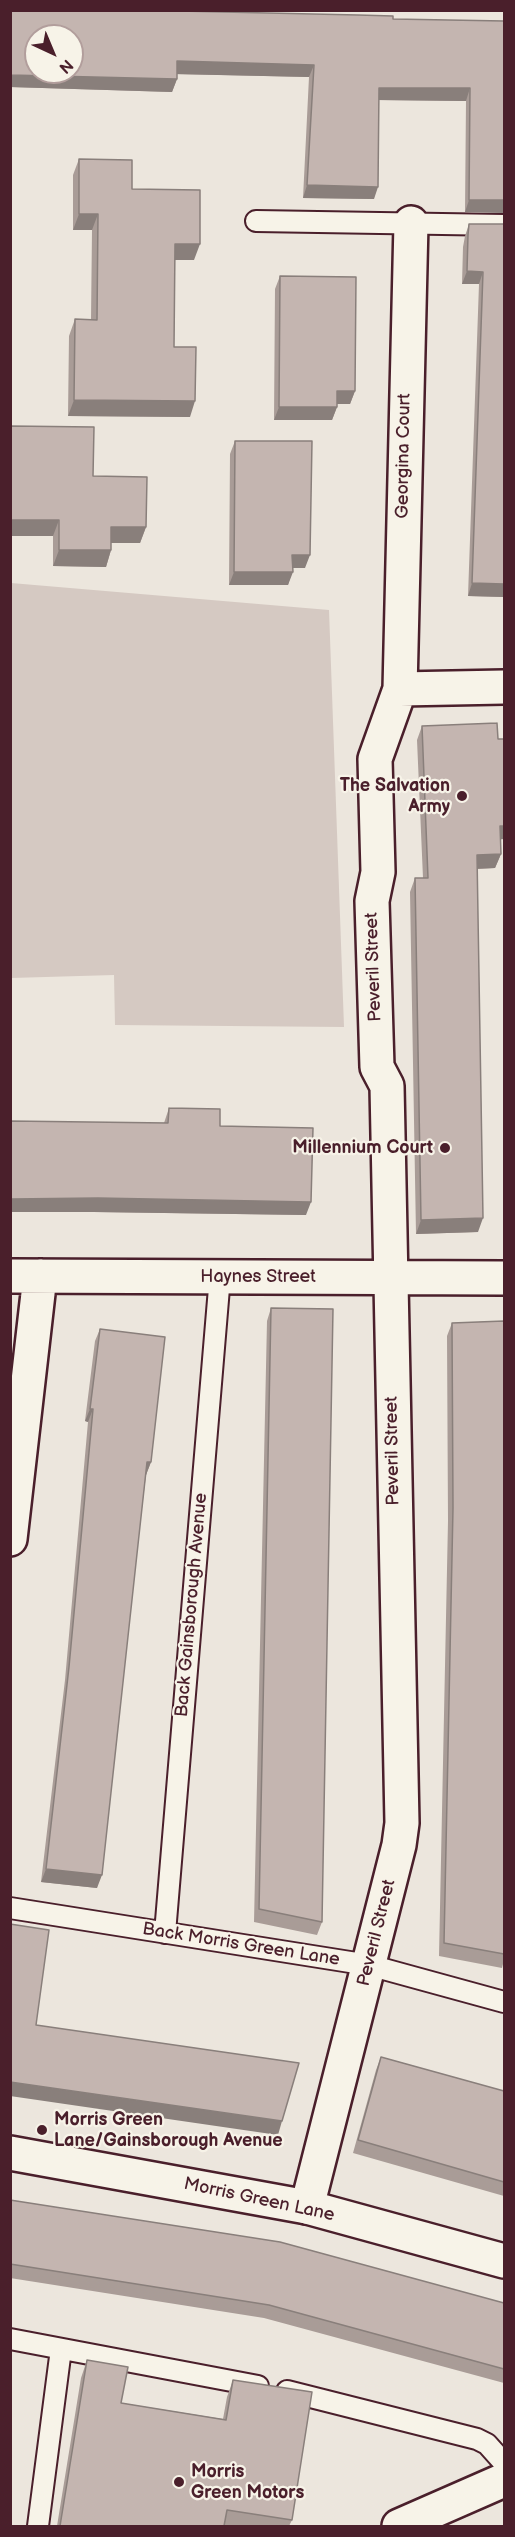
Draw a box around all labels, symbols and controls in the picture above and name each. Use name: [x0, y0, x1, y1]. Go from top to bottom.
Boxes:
north arrow: [24, 24, 84, 84]
text: N: [55, 55, 76, 77]
street label: Georgina Court: [392, 393, 416, 519]
place label: The Salvation Army: [340, 775, 450, 818]
marker: The Salvation Army: [455, 789, 469, 803]
street label: Peveril Street: [361, 912, 387, 1022]
place label: Millennium Court: [292, 1137, 433, 1159]
marker: Millennium Court: [438, 1141, 452, 1155]
street label: Haynes Street: [200, 1266, 316, 1288]
street label: Peveril Street: [381, 1396, 405, 1506]
street label: Back Gainsborough Avenue: [171, 1492, 213, 1718]
street label: Peveril Street: [353, 1877, 401, 1989]
street label: Back Morris Green Lane: [141, 1919, 341, 1971]
place label: Morris Green Lane/Gainsborough Avenue: [54, 2109, 283, 2152]
marker: Morris Green Lane/Gainsborough Avenue: [35, 2123, 49, 2137]
street label: Morris Green Lane: [182, 2173, 336, 2227]
place label: Morris Green Motors: [191, 2461, 304, 2504]
marker: Morris Green Motors: [172, 2475, 186, 2489]

